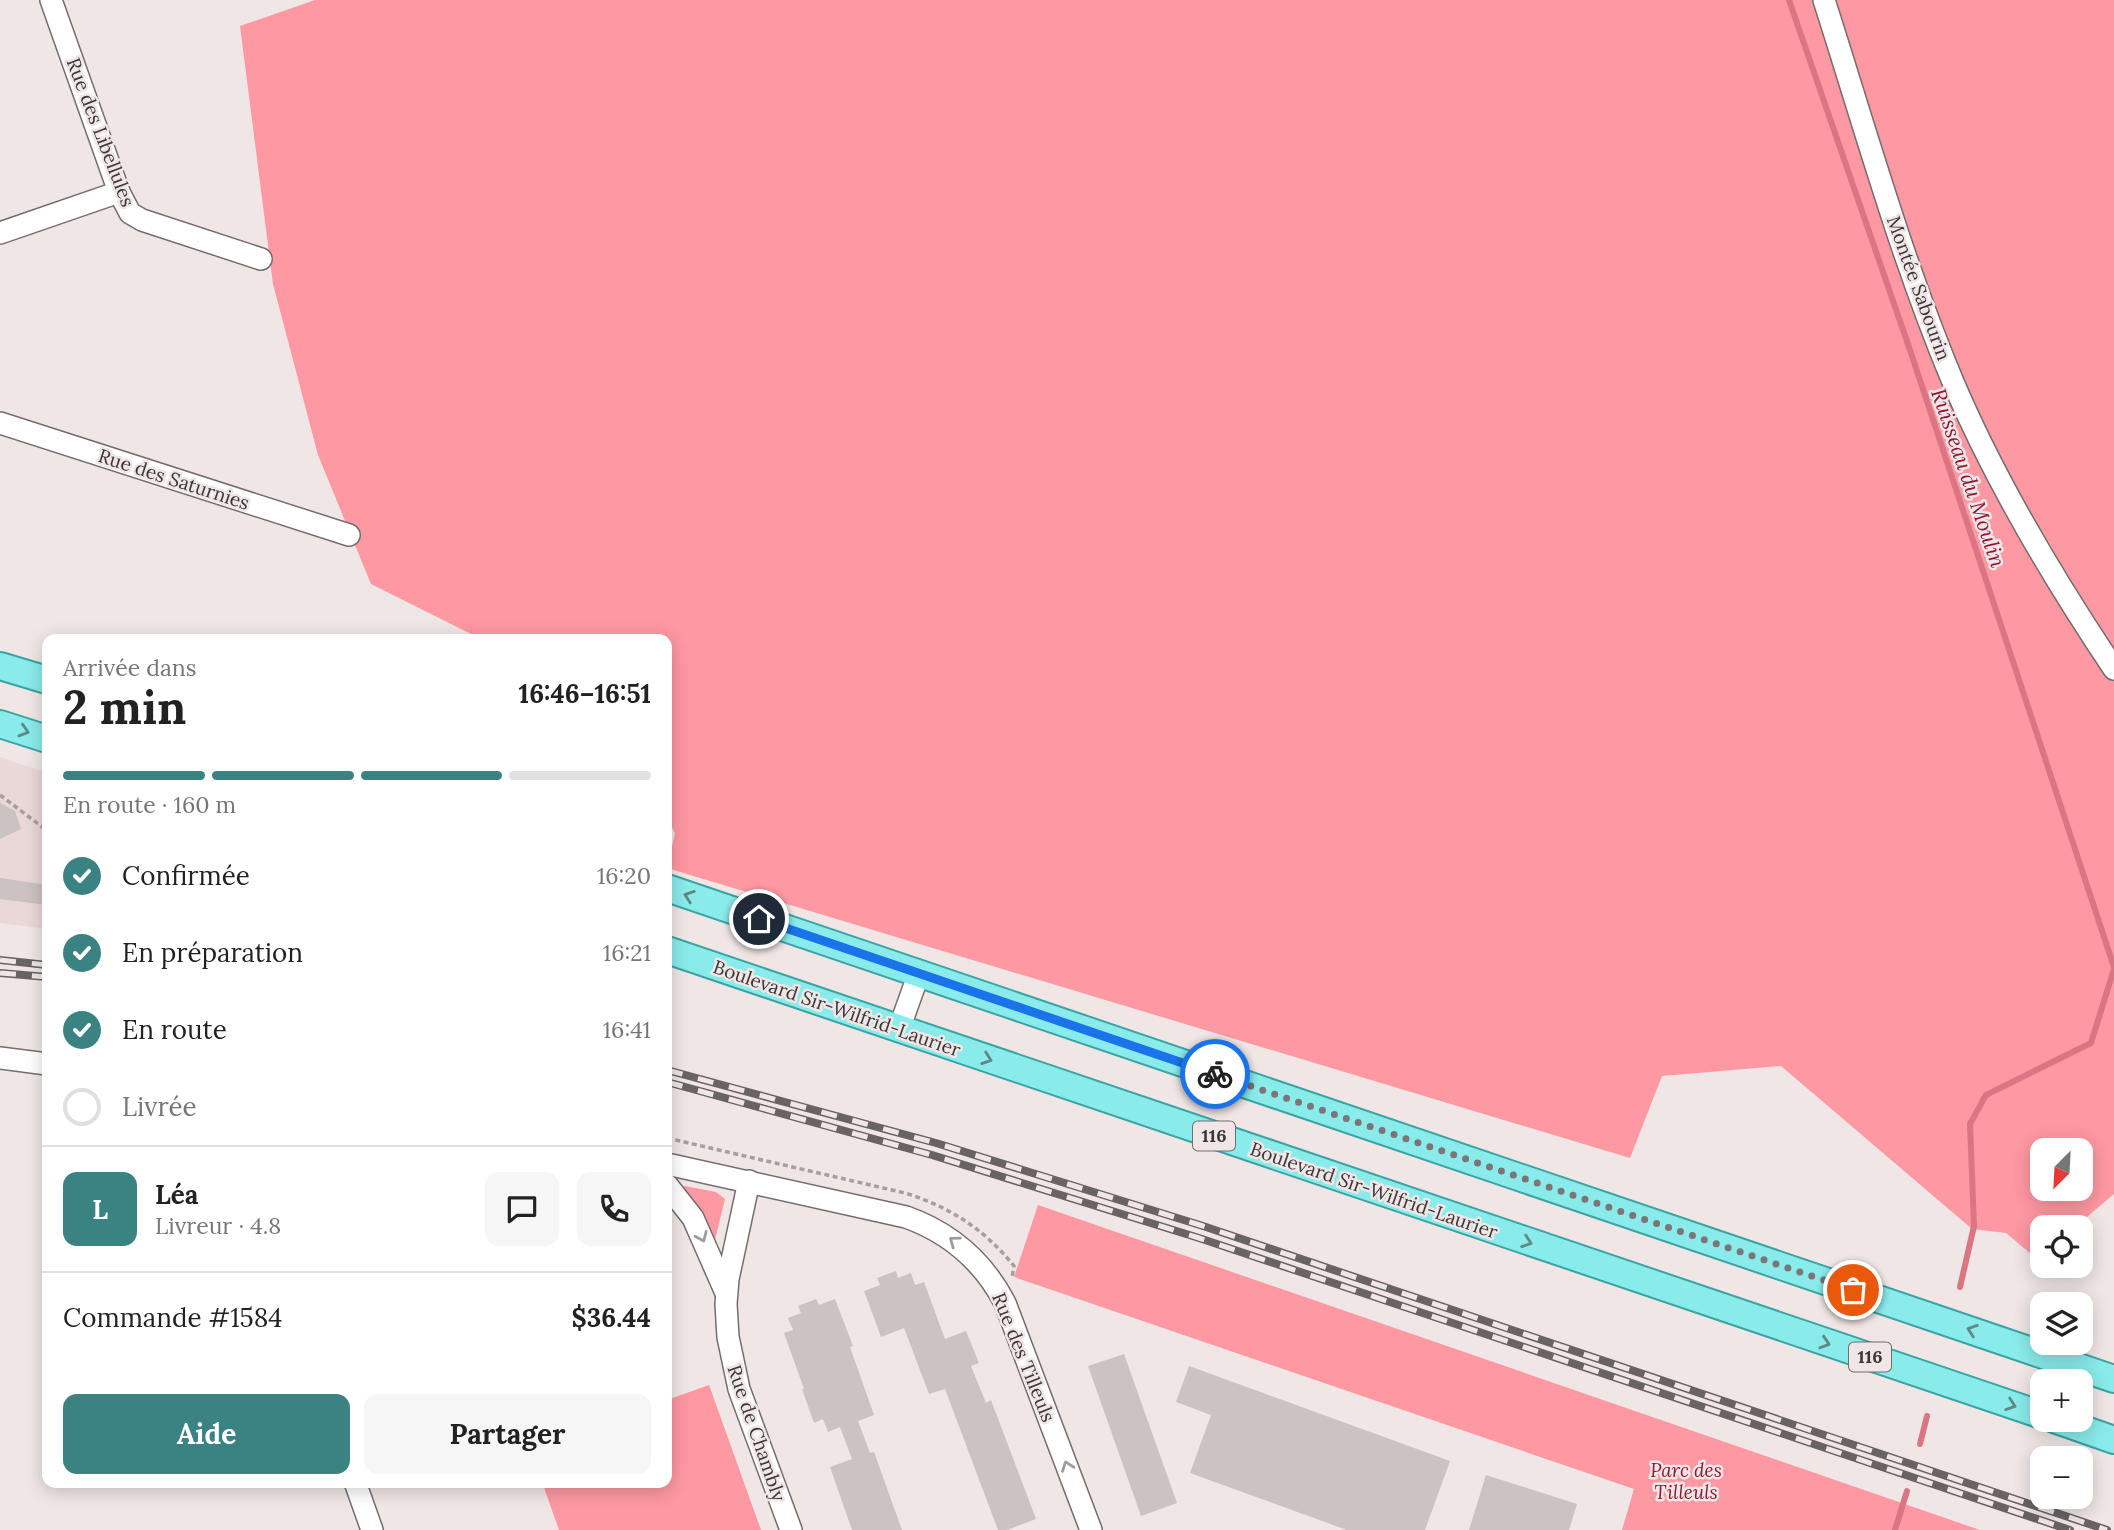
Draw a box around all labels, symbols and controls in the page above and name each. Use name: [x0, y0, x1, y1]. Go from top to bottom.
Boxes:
street label: Rue des Libellules: [62, 54, 141, 210]
street label: Montée Sabourin: [1882, 213, 1956, 363]
water label: Ruisseau du Moulin: [1925, 385, 2012, 571]
street label: Rue des Saturnies: [95, 443, 253, 515]
text: Arrivée dans: [63, 653, 196, 682]
text: 16:46–16:51: [519, 677, 651, 710]
text: 2 min: [63, 678, 186, 737]
one-way arrow: [17, 723, 29, 738]
text: En route · 160 m: [63, 790, 236, 819]
icon: check: [63, 857, 101, 895]
text: Confirmée: [122, 859, 250, 892]
text: 16:20: [597, 861, 651, 890]
pin: [729, 889, 789, 949]
one-way arrow: [684, 890, 696, 904]
icon: home: [740, 900, 778, 938]
icon: check: [63, 934, 101, 972]
text: En préparation: [122, 936, 303, 969]
text: 16:21: [603, 938, 651, 967]
street label: Boulevard Sir-Wilfrid-Laurier: [710, 954, 965, 1062]
icon: check: [63, 1011, 101, 1049]
text: En route: [122, 1013, 227, 1046]
text: 16:41: [603, 1015, 651, 1044]
courier: [1180, 1039, 1250, 1109]
one-way arrow: [980, 1051, 992, 1065]
icon: bike: [1196, 1055, 1234, 1093]
text: Livrée: [122, 1090, 197, 1123]
road number: 116: [1193, 1121, 1235, 1150]
street label: Boulevard Sir-Wilfrid-Laurier: [1247, 1136, 1502, 1244]
north arrow: [2030, 1138, 2093, 1200]
map controls: [2030, 1138, 2093, 1509]
button: chat: [485, 1172, 559, 1246]
button: phone: [577, 1172, 651, 1246]
text: Léa: [155, 1178, 198, 1211]
text: L: [92, 1193, 108, 1226]
text: Livreur · 4.8: [155, 1211, 281, 1240]
button: locate: [2030, 1215, 2093, 1278]
one-way arrow: [694, 1229, 708, 1242]
one-way arrow: [1520, 1234, 1532, 1248]
one-way arrow: [949, 1237, 961, 1249]
pin: [1823, 1260, 1883, 1320]
icon: bag: [1834, 1271, 1872, 1309]
street label: Rue des Tilleuls: [987, 1289, 1061, 1425]
button: layers: [2030, 1292, 2093, 1355]
text: Commande #1584: [63, 1301, 282, 1334]
text: $36.44: [571, 1301, 651, 1334]
one-way arrow: [1966, 1324, 1978, 1339]
one-way arrow: [1819, 1334, 1831, 1349]
road number: 116: [1849, 1342, 1891, 1372]
street label: Rue de Chambly: [722, 1362, 792, 1504]
button: +: [2030, 1369, 2093, 1432]
button: Aide: [63, 1394, 350, 1474]
button: Partager: [364, 1394, 651, 1474]
one-way arrow: [2005, 1396, 2017, 1411]
button: −: [2030, 1446, 2093, 1509]
park label: Parc des Tilleuls: [1650, 1458, 1722, 1504]
one-way arrow: [1061, 1461, 1075, 1473]

